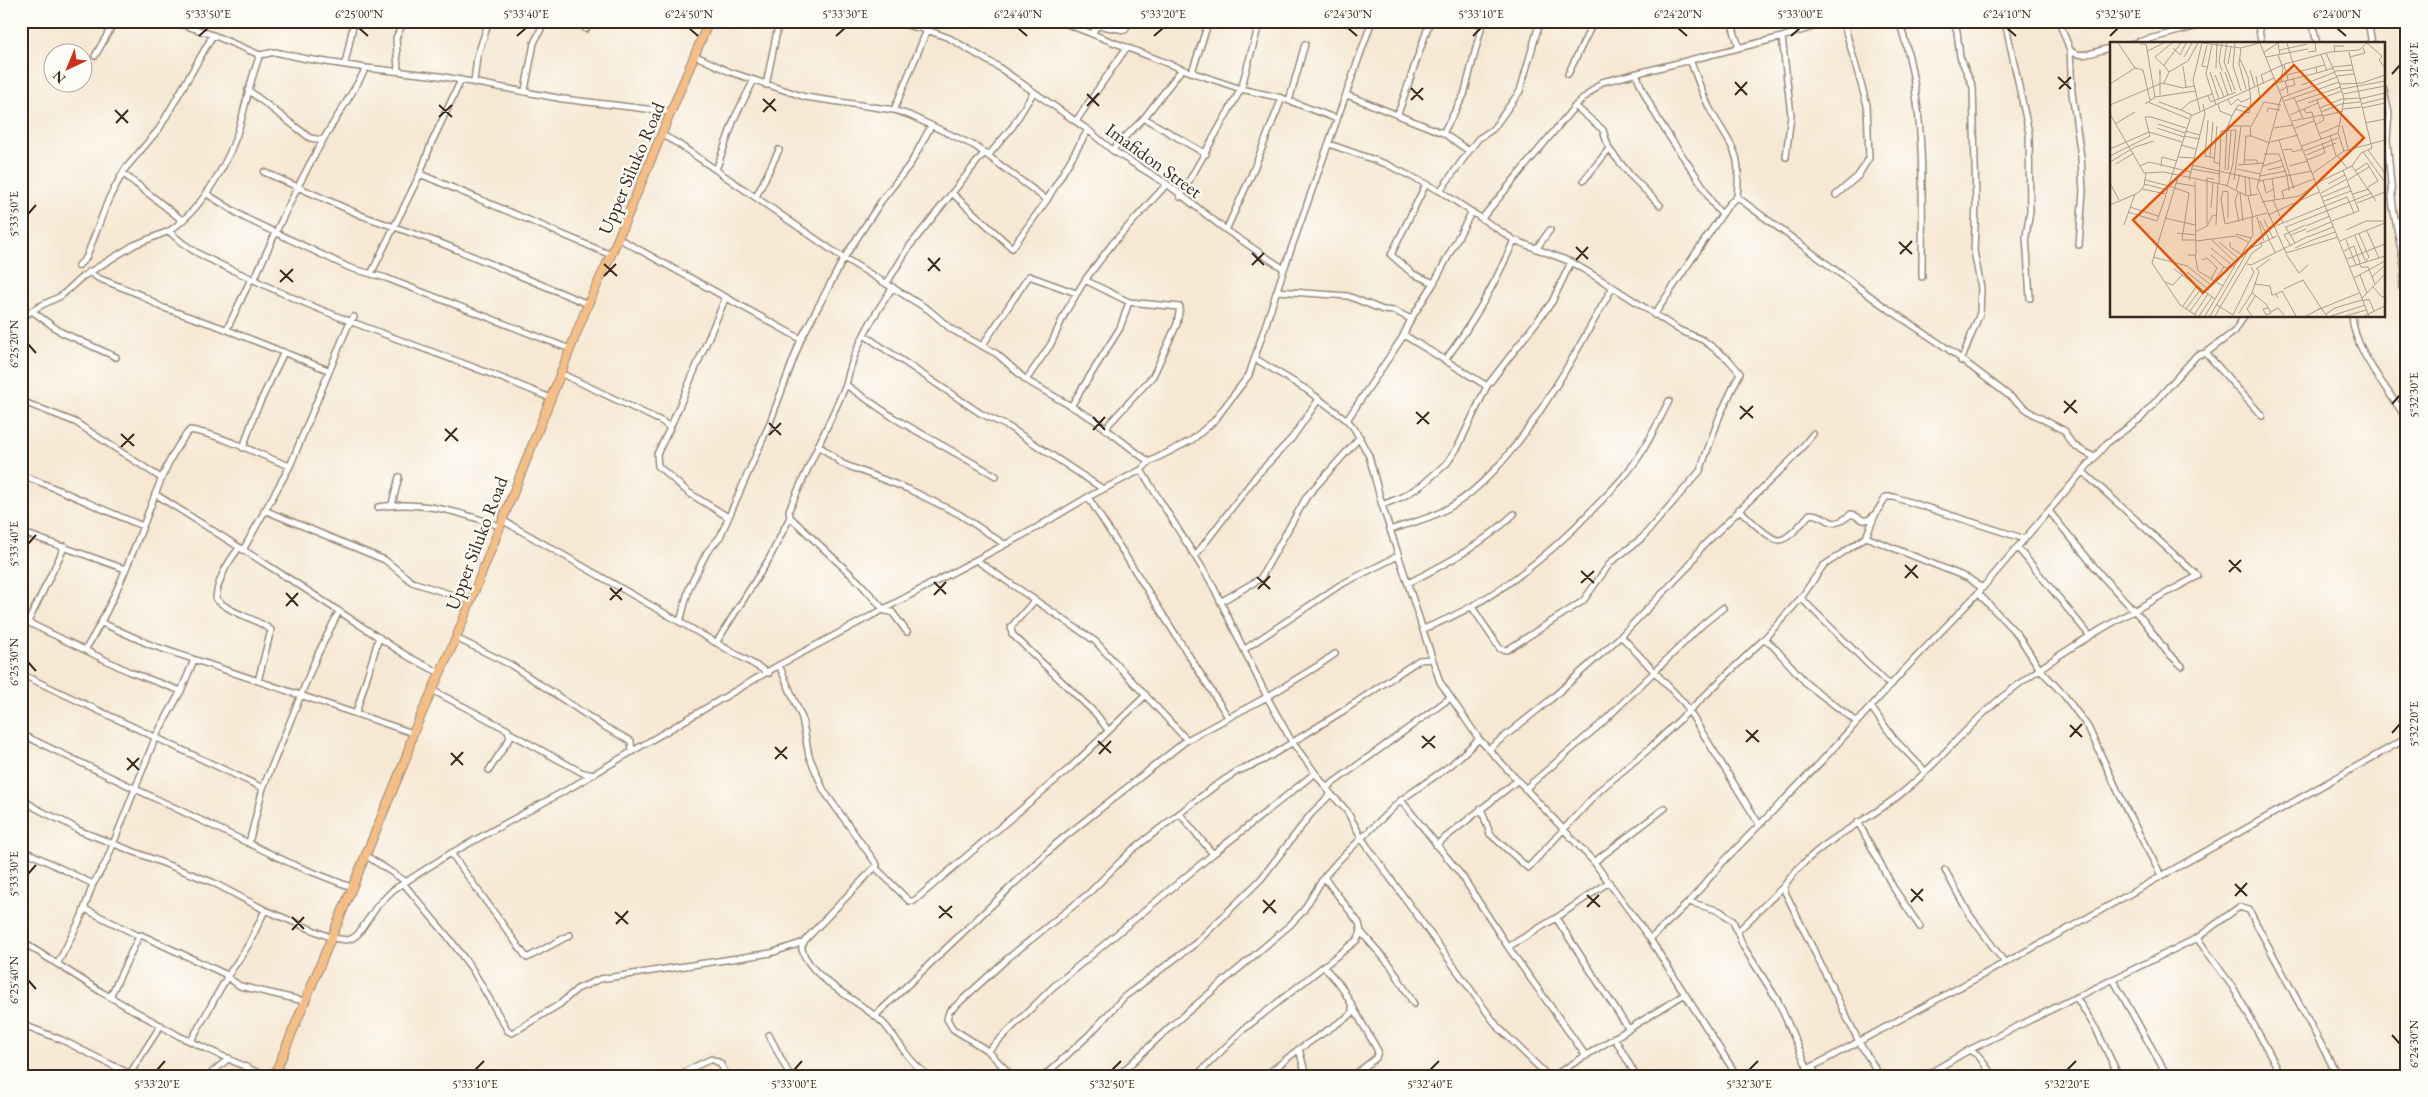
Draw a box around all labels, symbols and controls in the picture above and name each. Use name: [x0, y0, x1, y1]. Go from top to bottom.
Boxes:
text: 5°33'50"E: [185, 6, 231, 22]
text: 6°25'00"N: [335, 6, 384, 22]
text: 5°33'40"E: [503, 6, 549, 22]
text: 6°24'50"N: [665, 6, 714, 22]
text: 5°33'30"E: [822, 6, 868, 22]
text: 6°24'40"N: [994, 6, 1043, 22]
text: 5°33'20"E: [1140, 6, 1186, 22]
text: 6°24'30"N: [1324, 6, 1373, 22]
text: 5°33'10"E: [1458, 6, 1504, 22]
text: 6°24'20"N: [1654, 6, 1703, 22]
text: 5°33'00"E: [1777, 6, 1823, 22]
text: 6°24'10"N: [1983, 6, 2032, 22]
text: 5°32'50"E: [2095, 6, 2141, 22]
text: 6°24'00"N: [2313, 6, 2362, 22]
north arrow: [42, 42, 92, 92]
inset map: [2110, 42, 2386, 318]
text: 5°32'40"E: [2406, 42, 2422, 88]
text: N: [48, 66, 69, 88]
street label: Upper Siluko Road: [592, 98, 671, 238]
street label: Imafidon Street: [1101, 117, 1207, 204]
text: 5°33'50"E: [6, 191, 22, 237]
text: 6°25'20"N: [6, 319, 22, 368]
text: 5°32'30"E: [2406, 372, 2422, 418]
street label: Upper Siluko Road: [439, 472, 514, 614]
text: 5°33'40"E: [6, 521, 22, 567]
text: 6°25'30"N: [6, 637, 22, 686]
text: 5°32'20"E: [2406, 701, 2422, 747]
text: 5°33'30"E: [6, 851, 22, 897]
text: 6°25'40"N: [6, 955, 22, 1004]
text: 6°24'30"N: [2406, 1019, 2422, 1068]
text: 5°33'20"E: [134, 1076, 180, 1092]
text: 5°33'10"E: [452, 1076, 498, 1092]
text: 5°33'00"E: [771, 1076, 817, 1092]
text: 5°32'50"E: [1089, 1076, 1135, 1092]
text: 5°32'40"E: [1407, 1076, 1453, 1092]
text: 5°32'30"E: [1726, 1076, 1772, 1092]
text: 5°32'20"E: [2044, 1076, 2090, 1092]

